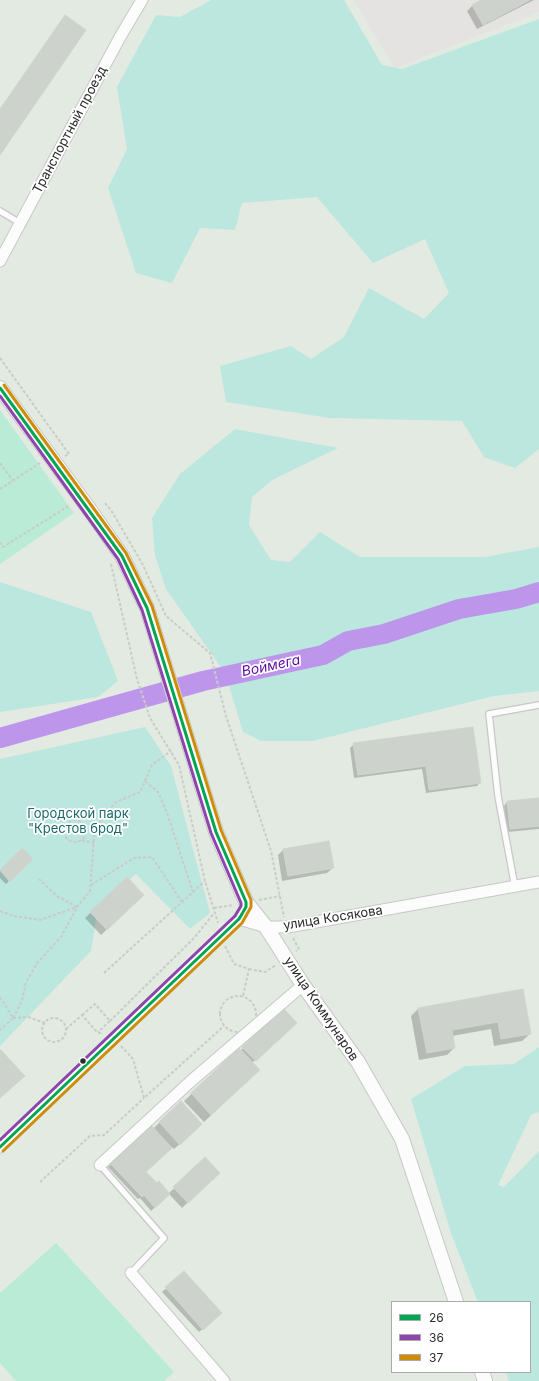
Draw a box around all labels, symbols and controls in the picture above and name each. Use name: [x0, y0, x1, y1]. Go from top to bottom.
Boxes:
street label: Транспортный проезд: [30, 64, 110, 196]
water label: Воймега: [240, 652, 302, 680]
park label: Городской парк "Крестов брод": [27, 806, 129, 837]
street label: улица Косякова: [282, 902, 384, 934]
street label: улица Коммунаров: [280, 954, 362, 1064]
unlabelled marker: [78, 1056, 88, 1066]
legend: [391, 1301, 531, 1373]
text: 26: [429, 1310, 444, 1325]
text: 36: [429, 1330, 444, 1345]
text: 37: [429, 1350, 443, 1365]

